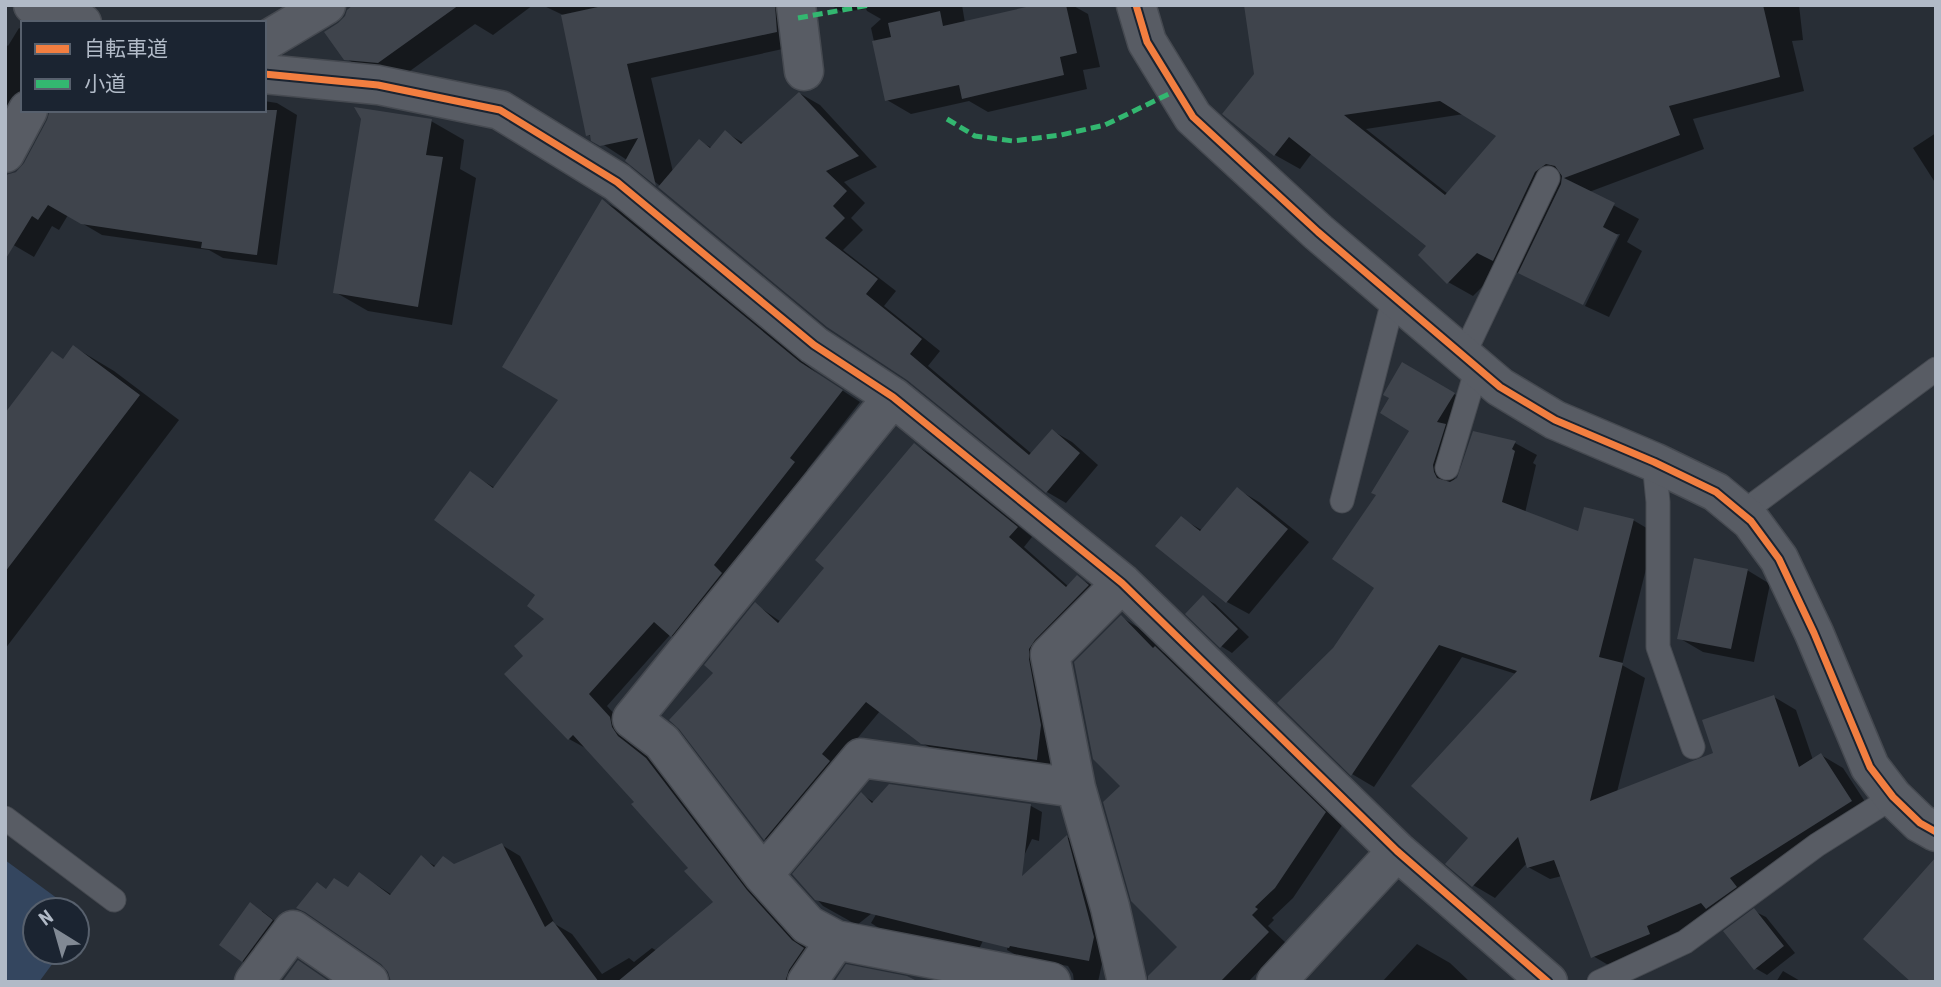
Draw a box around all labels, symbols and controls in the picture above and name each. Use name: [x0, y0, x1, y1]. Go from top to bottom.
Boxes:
legend: [21, 21, 266, 112]
text: 自転車道: [84, 37, 168, 61]
text: 小道: [84, 72, 126, 96]
north arrow: [21, 896, 91, 966]
text: N: [35, 905, 58, 931]

